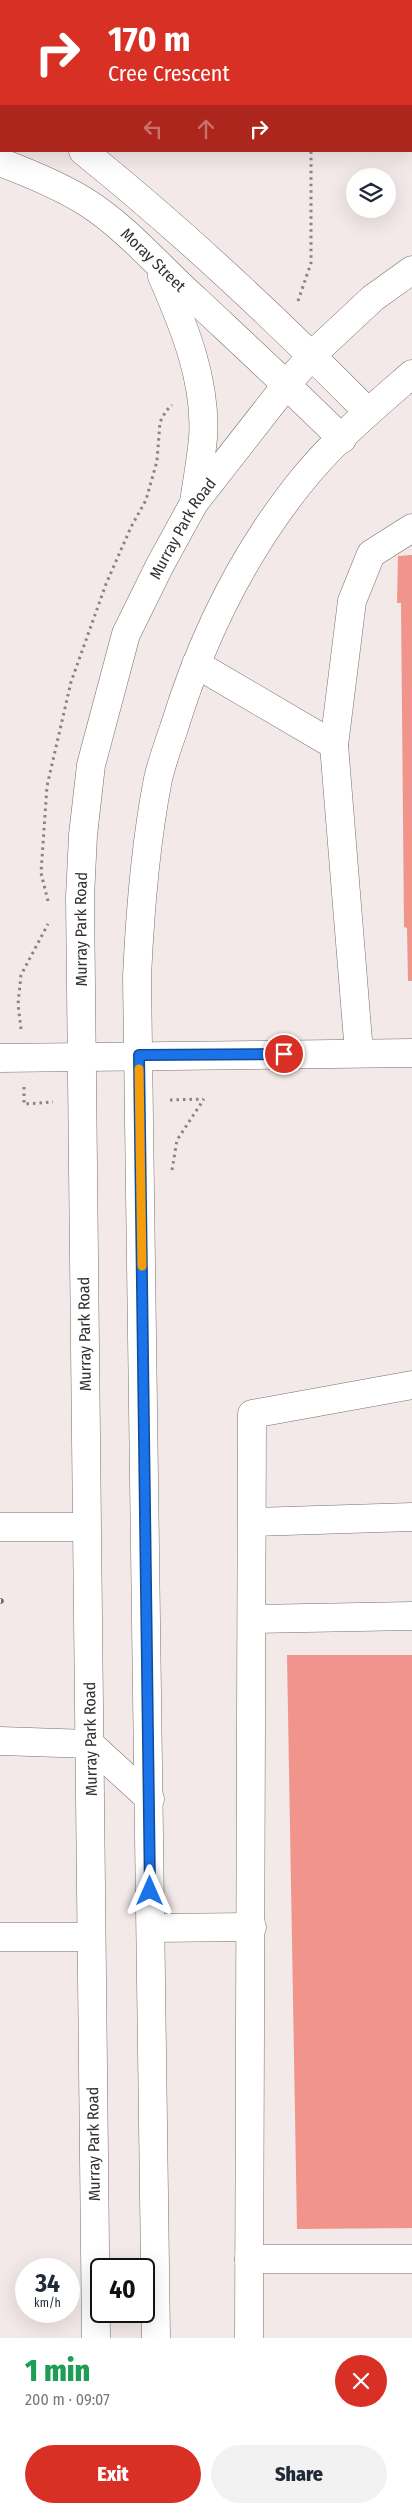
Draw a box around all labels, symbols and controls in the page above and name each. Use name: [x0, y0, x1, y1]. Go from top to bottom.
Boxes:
text: 170 m: [108, 18, 191, 60]
icon: right: [25, 20, 90, 85]
text: Cree Crescent: [108, 60, 230, 87]
icon: left: [139, 115, 167, 143]
icon: ahead: [192, 115, 220, 143]
icon: right: [245, 115, 273, 143]
map controls: [346, 168, 396, 218]
button: layers: [346, 168, 396, 218]
street label: Moray Street: [117, 224, 190, 296]
street label: Murray Park Road: [146, 474, 220, 582]
street label: Murray Park Road: [71, 871, 91, 986]
pin: [263, 1033, 305, 1075]
icon: arrive: [270, 1040, 298, 1068]
street label: Murray Park Road: [74, 1277, 95, 1391]
street label: Murray Park Road: [80, 1682, 101, 1796]
position arrow: [123, 1864, 175, 1916]
street label: Murray Park Road: [83, 2087, 104, 2201]
speed limit sign: 40: [90, 2258, 155, 2323]
text: 34: [35, 2269, 60, 2299]
text: km/h: [34, 2296, 61, 2310]
text: 1 min: [25, 2353, 90, 2389]
button: close: [335, 2355, 387, 2407]
text: 200 m · 09:07: [25, 2390, 110, 2409]
button: Exit: [25, 2445, 201, 2503]
button: Share: [211, 2445, 387, 2503]

